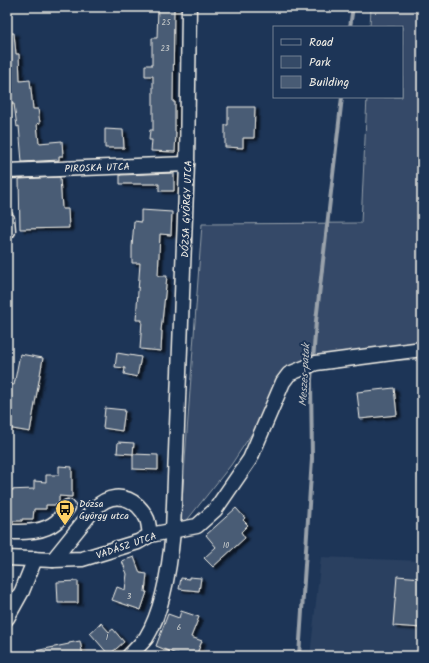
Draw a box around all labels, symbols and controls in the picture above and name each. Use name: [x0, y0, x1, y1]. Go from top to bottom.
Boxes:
house number: 25: [162, 16, 171, 29]
legend: [273, 26, 403, 98]
text: Road: [309, 33, 334, 52]
house number: 23: [160, 42, 170, 55]
text: Park: [309, 53, 331, 72]
text: Building: [309, 73, 349, 92]
street label: PIROSKA UTCA: [64, 159, 130, 177]
street label: DÓZSA GYÖRGY UTCA: [177, 160, 197, 258]
water label: Meszes-patak: [294, 341, 316, 407]
place label: Dózsa György utca: [79, 496, 129, 524]
bus stop icon: Dózsa György utca: [54, 498, 76, 526]
street label: VADÁSZ UTCA: [94, 528, 159, 564]
house number: 10: [223, 539, 229, 552]
house number: 3: [127, 590, 132, 603]
house number: 6: [177, 621, 181, 634]
house number: 1: [106, 631, 109, 644]

